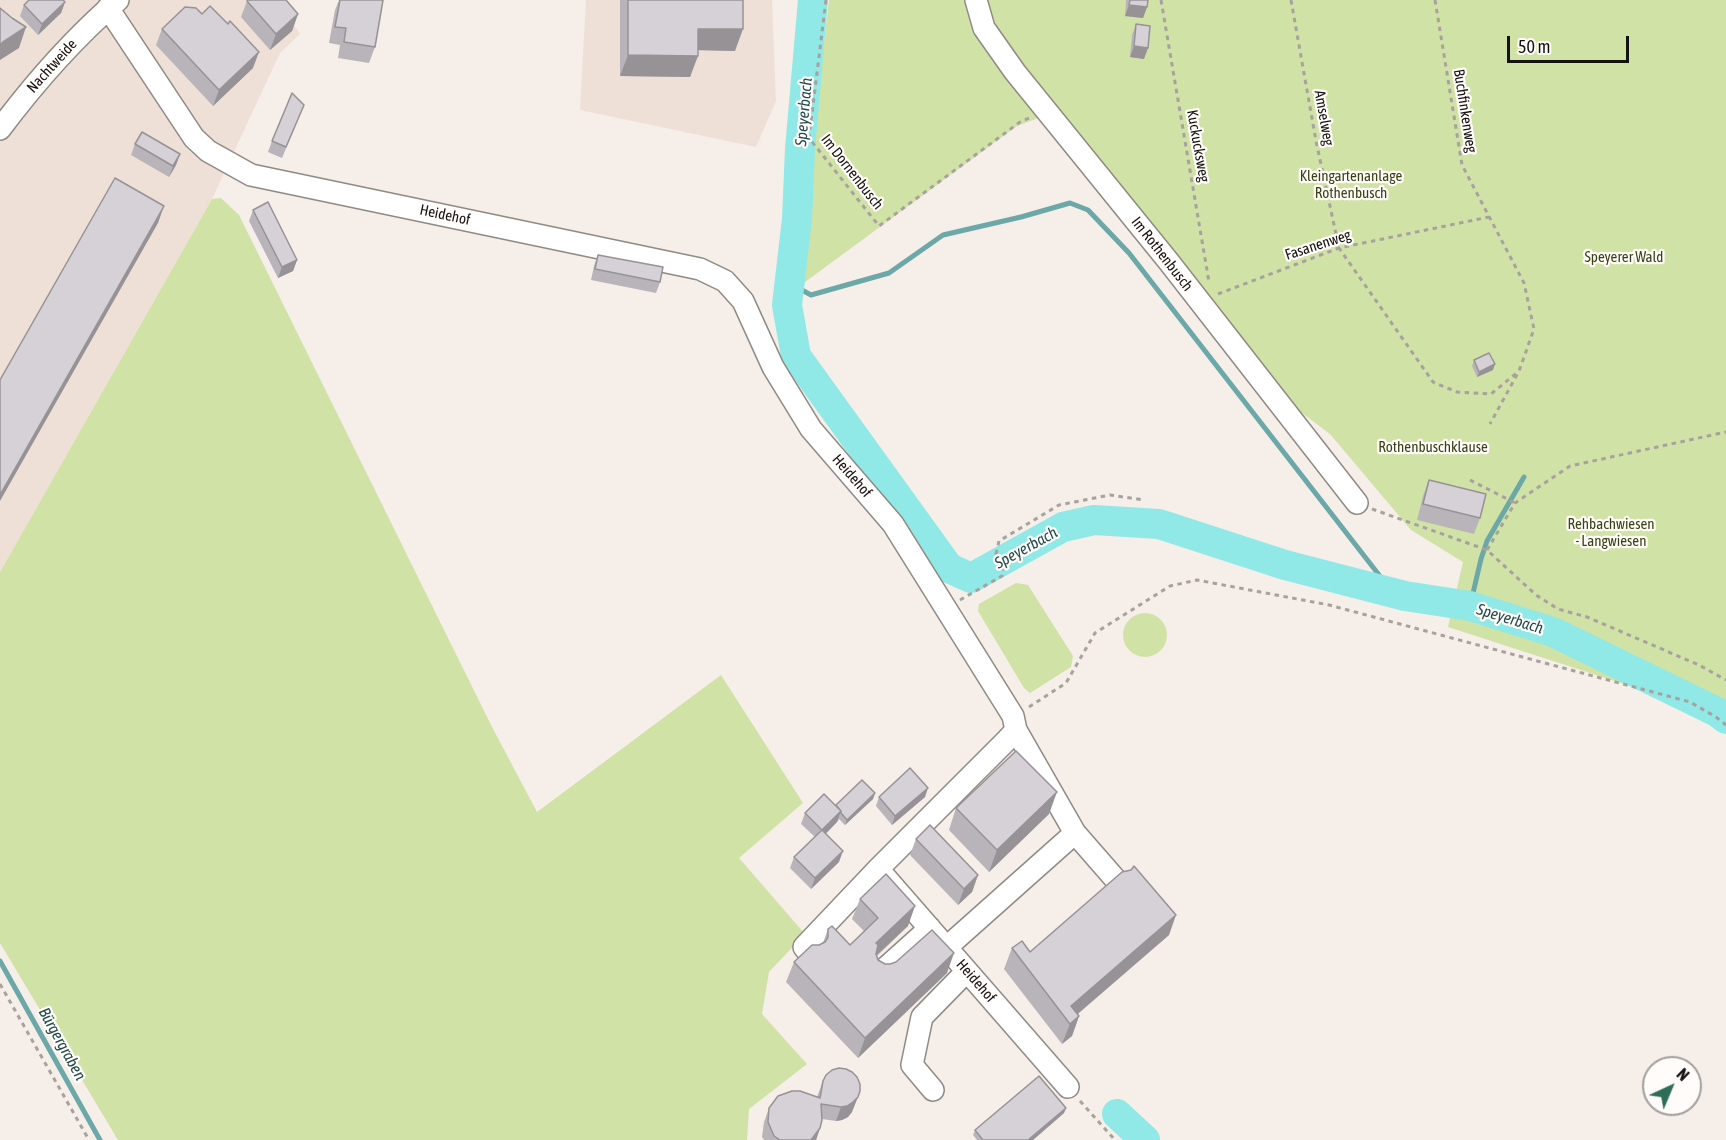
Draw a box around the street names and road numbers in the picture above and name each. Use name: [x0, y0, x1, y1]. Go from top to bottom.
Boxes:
street label: Nachtweide: [23, 35, 81, 97]
street label: Buchfinkenweg: [1450, 68, 1480, 154]
street label: Amselweg: [1310, 89, 1338, 147]
street label: Kuckucksweg: [1183, 108, 1213, 184]
street label: Im Dornenbusch: [817, 131, 887, 213]
street label: Heidehof: [418, 201, 472, 229]
street label: Im Rothenbusch: [1127, 213, 1197, 295]
street label: Fasanenweg: [1283, 226, 1353, 264]
street label: Heidehof: [828, 451, 876, 501]
street label: Heidehof: [952, 956, 1000, 1006]

